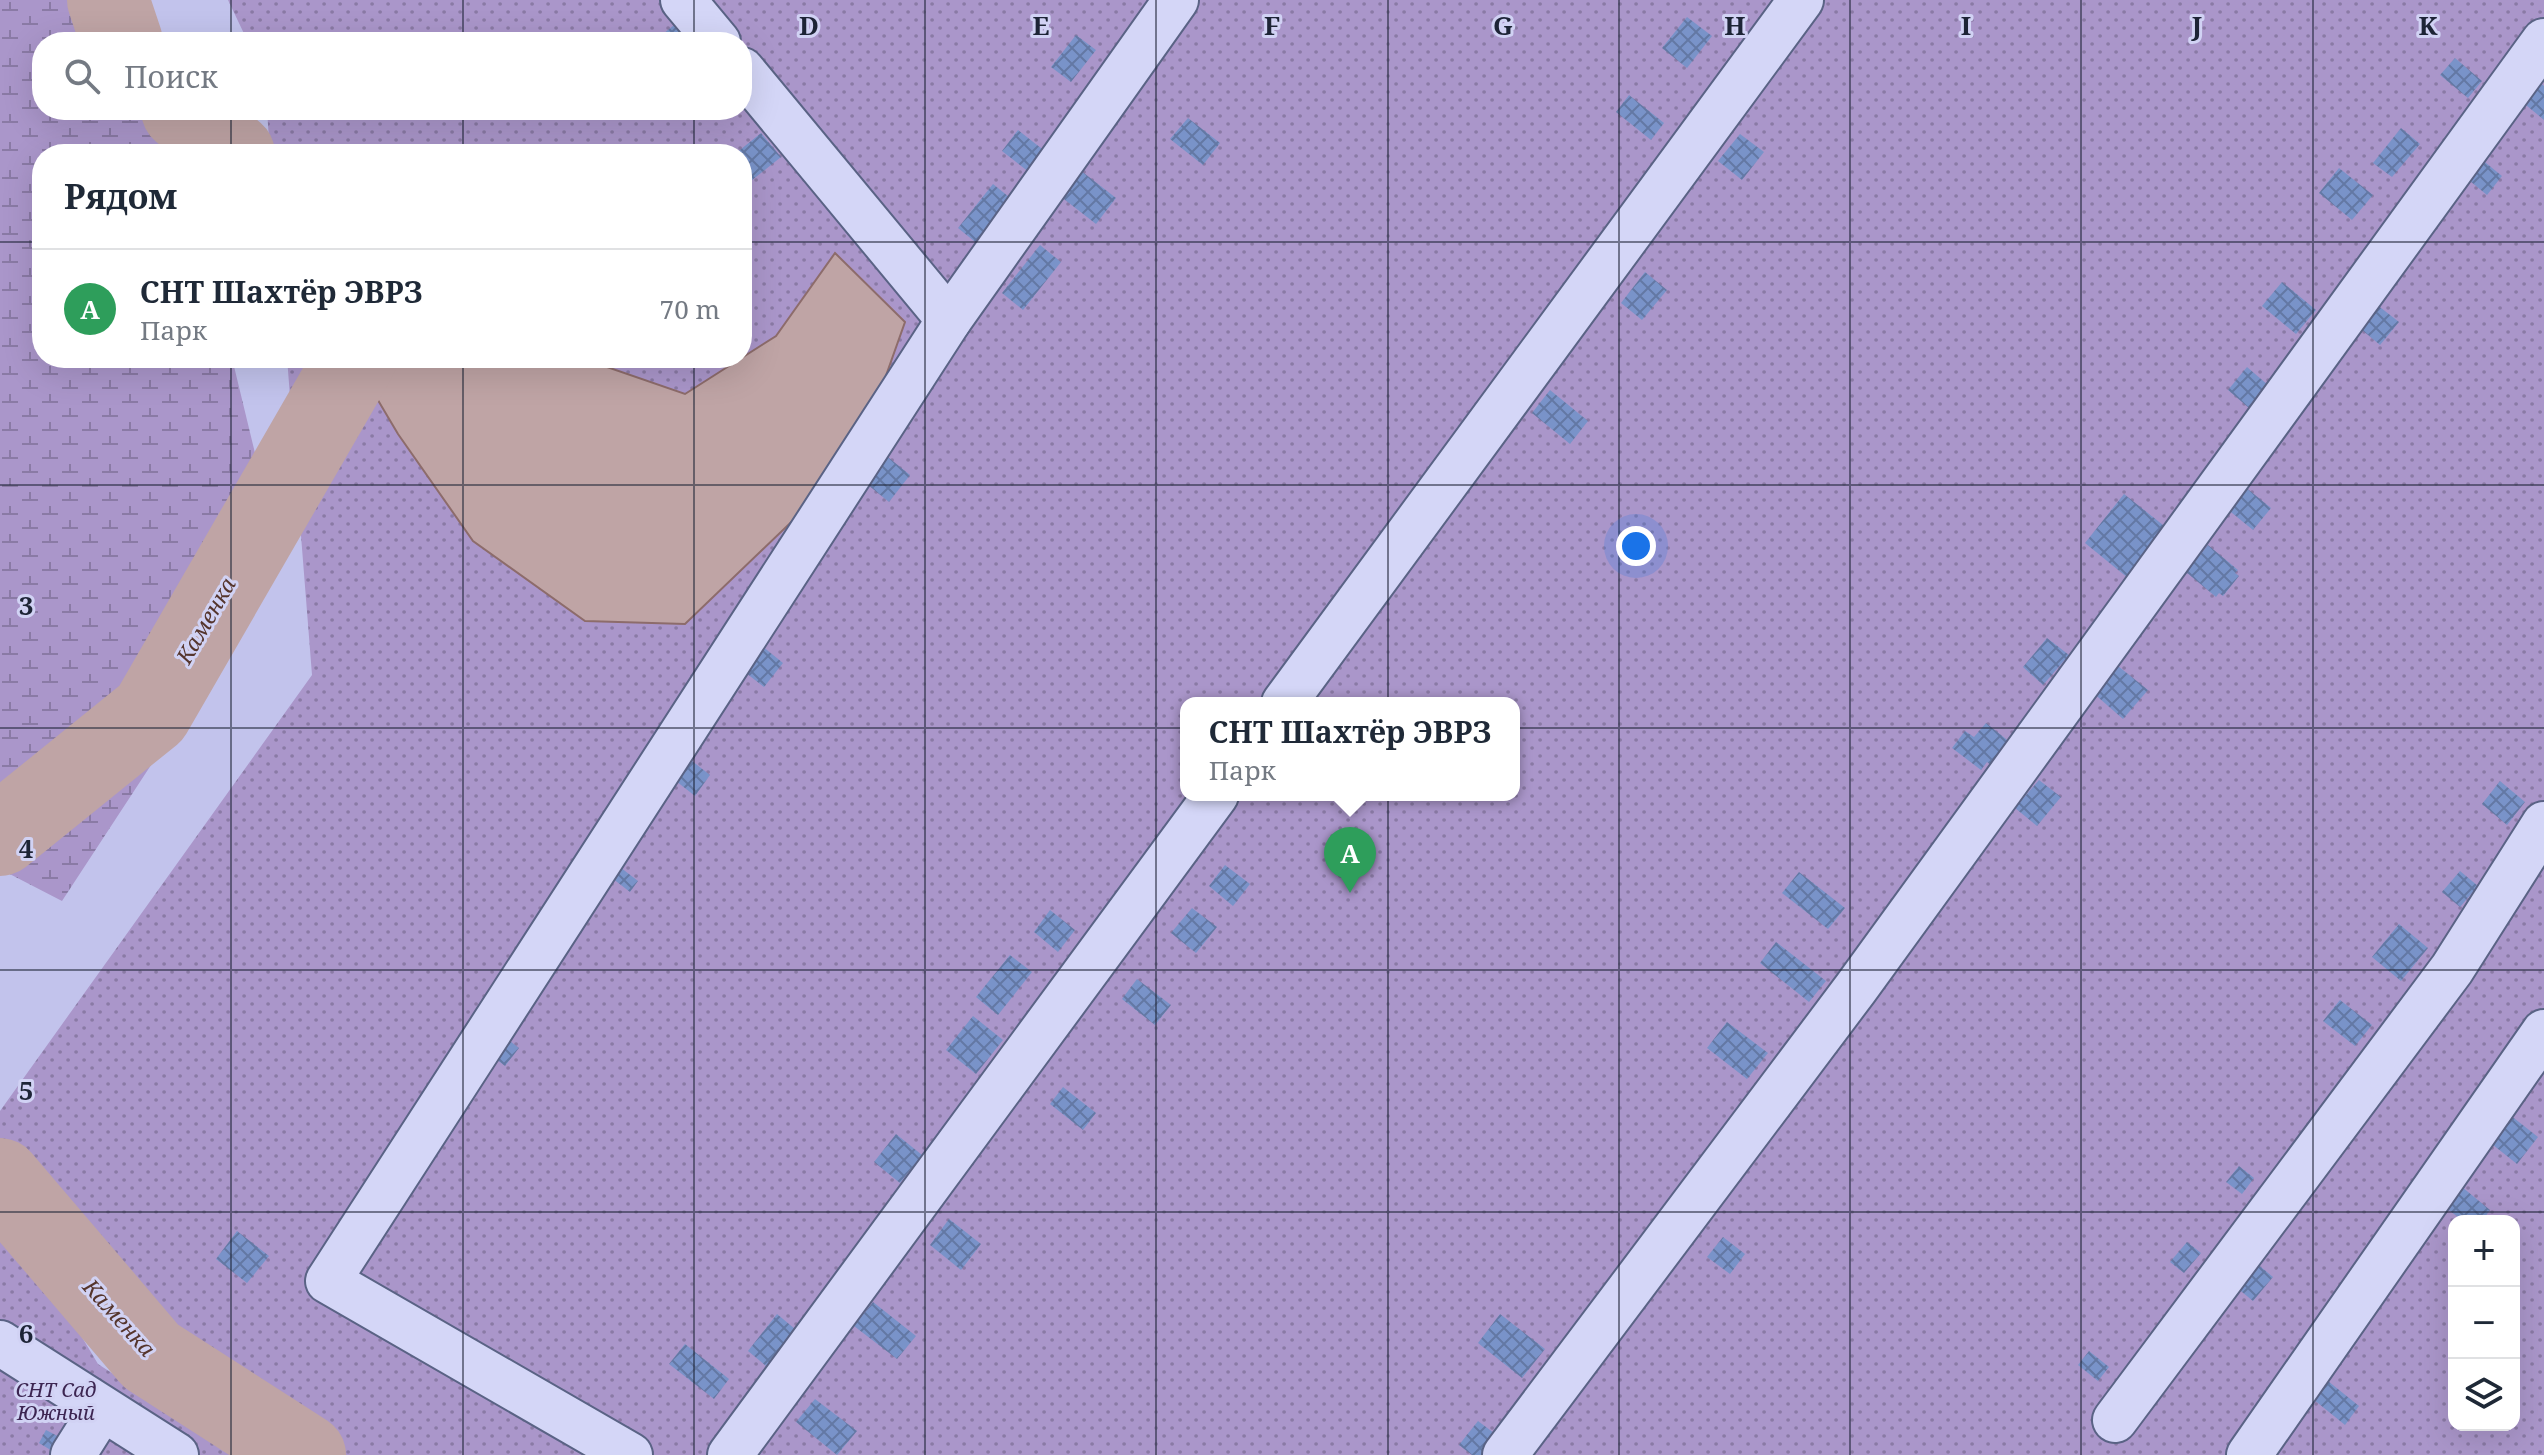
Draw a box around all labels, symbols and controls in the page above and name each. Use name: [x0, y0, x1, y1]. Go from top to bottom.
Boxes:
text: D: [799, 7, 819, 43]
text: E: [1033, 7, 1050, 43]
text: F: [1264, 7, 1280, 43]
text: G: [1493, 7, 1513, 43]
text: H: [1724, 7, 1746, 43]
text: I: [1961, 7, 1971, 43]
text: J: [2191, 7, 2202, 43]
text: K: [2418, 7, 2438, 43]
search box: [32, 32, 752, 120]
icon: search: [60, 54, 104, 98]
text: Поиск: [124, 56, 218, 97]
text: Рядом: [64, 173, 177, 219]
text: СНТ Шахтёр ЭВРЗ: [140, 271, 423, 312]
text: A: [80, 291, 100, 327]
text: 70 m: [660, 291, 720, 327]
text: Парк: [140, 312, 207, 348]
your location: [1616, 526, 1656, 566]
water label: Каменка: [168, 571, 242, 670]
text: 3: [19, 587, 33, 623]
popup: [1180, 697, 1520, 801]
text: СНТ Шахтёр ЭВРЗ: [1209, 711, 1491, 752]
text: Парк: [1209, 752, 1276, 788]
pin: A: [1324, 827, 1376, 893]
text: 4: [19, 830, 34, 866]
text: 5: [19, 1072, 33, 1108]
map controls: [2448, 1215, 2520, 1431]
button: +: [2448, 1215, 2520, 1287]
water label: Каменка: [76, 1271, 163, 1363]
button: −: [2448, 1287, 2520, 1359]
text: 6: [19, 1315, 33, 1351]
button: layers: [2448, 1359, 2520, 1431]
park label: СНТ Сад Южный: [15, 1376, 97, 1426]

